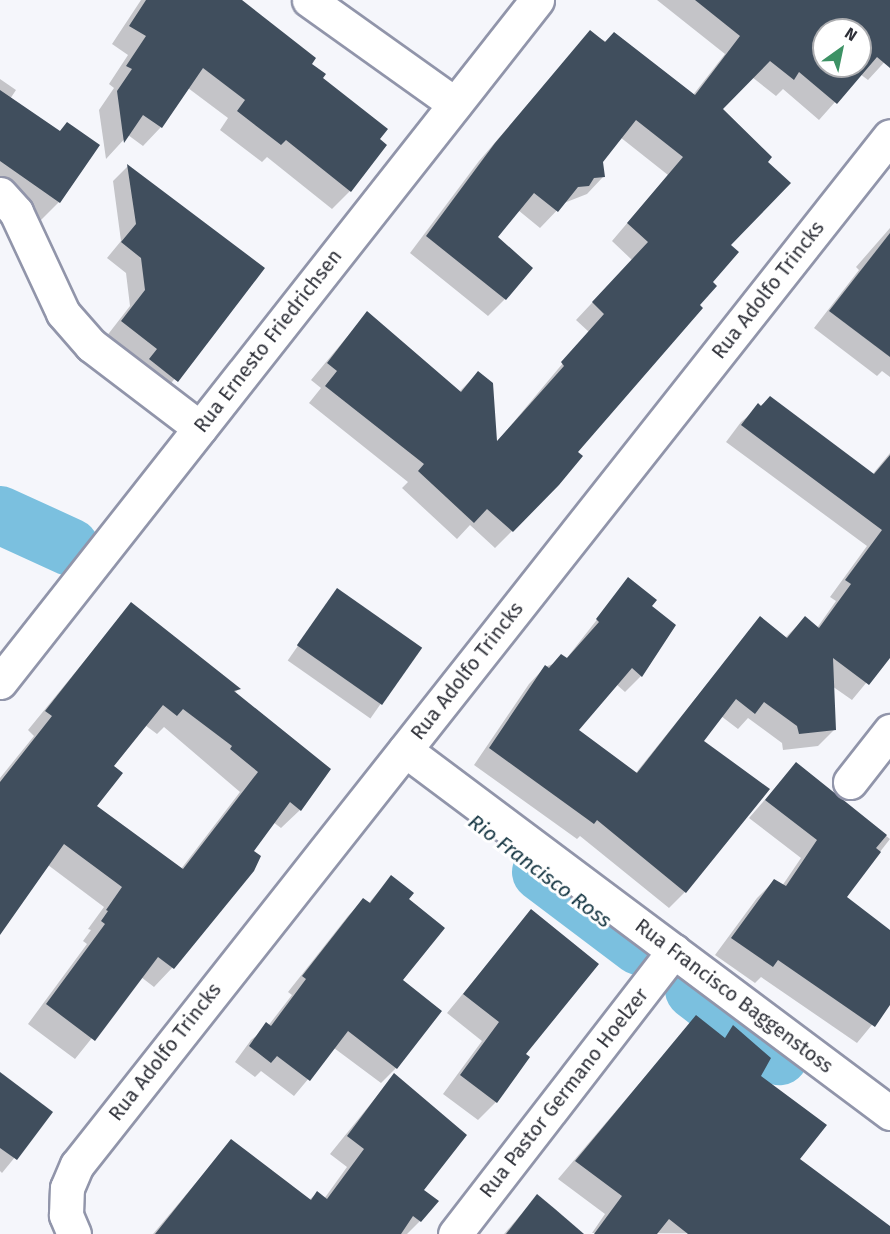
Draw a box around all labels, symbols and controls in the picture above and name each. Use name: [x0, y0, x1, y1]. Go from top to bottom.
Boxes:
north arrow: [812, 18, 872, 78]
text: N: [841, 23, 861, 45]
street label: Rua Adolfo Trincks: [707, 216, 829, 364]
street label: Rua Ernesto Friedrichsen: [189, 245, 347, 437]
street label: Rua Adolfo Trincks: [406, 597, 528, 745]
water label: Rio Francisco Ross: [463, 809, 617, 933]
street label: Rua Francisco Baggenstoss: [630, 914, 838, 1078]
street label: Rua Adolfo Trincks: [104, 978, 226, 1126]
street label: Rua Pastor Germano Hoelzer: [475, 983, 653, 1203]

